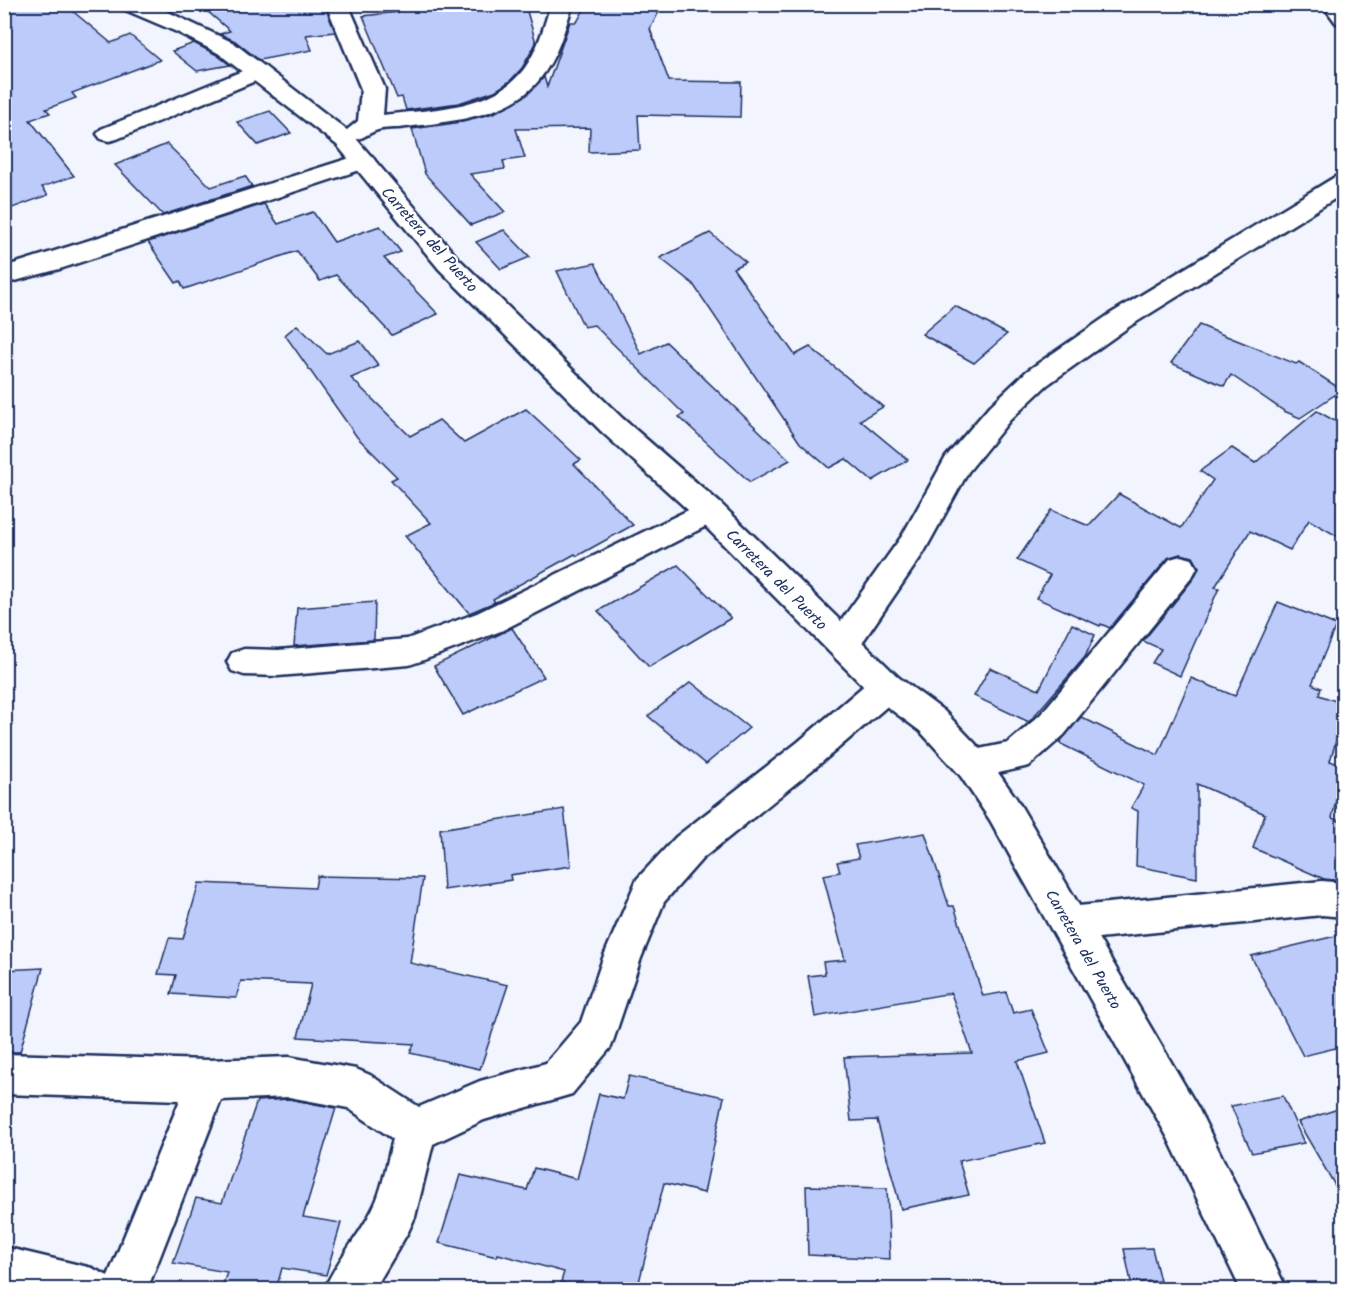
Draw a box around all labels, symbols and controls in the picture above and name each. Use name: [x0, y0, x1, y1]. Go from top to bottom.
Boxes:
street label: Carretera del Puerto: [374, 181, 483, 299]
street label: Carretera del Puerto: [719, 523, 833, 637]
street label: Carretera del Puerto: [1038, 885, 1127, 1015]

